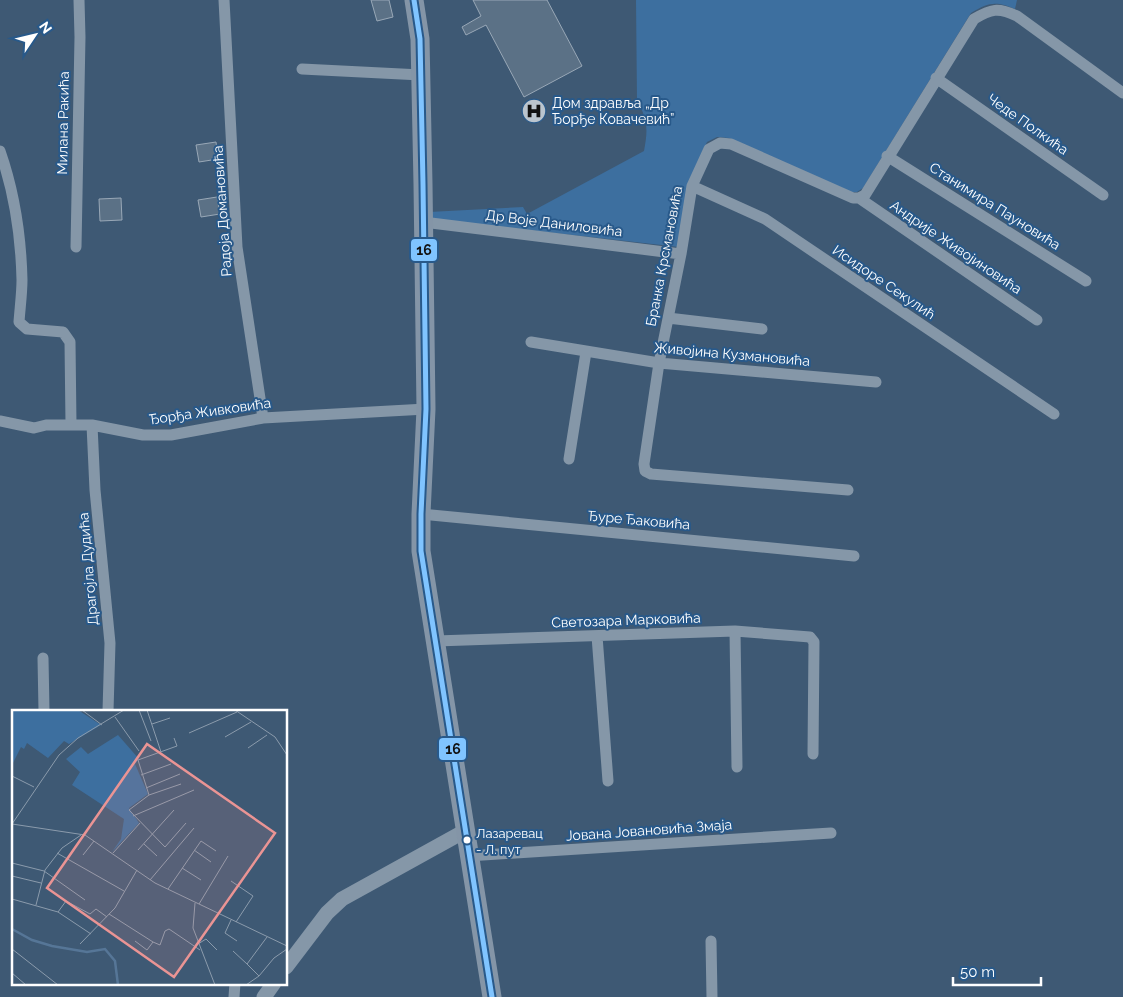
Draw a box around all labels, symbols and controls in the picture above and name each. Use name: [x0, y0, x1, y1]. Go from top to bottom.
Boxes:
north arrow: [10, 10, 60, 60]
text: N: [36, 19, 55, 37]
street label: Милана Ракића: [54, 71, 72, 175]
street label: Чеде Полкића: [985, 90, 1071, 158]
place label: Дом здравља „Др Ђорђе Ковачевић”: [552, 95, 674, 127]
hospital icon: Дом здравља „Др Ђорђе Ковачевић”: [521, 98, 547, 124]
street label: Радоја Домановића: [209, 145, 235, 277]
street label: Станимира Пауновића: [927, 159, 1063, 253]
street label: Бранка Крсмановића: [643, 184, 685, 328]
street label: Андрије Живојиновића: [887, 197, 1025, 297]
street label: Др Воје Даниловића: [485, 207, 623, 239]
line badge: 16: [410, 238, 438, 262]
text: 16: [416, 242, 432, 258]
street label: Исидоре Секулић: [829, 242, 939, 322]
street label: Живојина Кузмановића: [653, 339, 811, 369]
street label: Ђорђа Живковића: [148, 395, 272, 427]
street label: Ђуре Ђаковића: [587, 508, 691, 532]
street label: Драгојла Дудића: [75, 512, 101, 626]
street label: Светозара Марковића: [551, 609, 701, 631]
inset map: [12, 710, 288, 984]
line badge: 16: [438, 737, 467, 761]
text: 16: [445, 741, 461, 757]
street label: Јована Јовановића Змаја: [565, 816, 733, 844]
place label: Лазаревац - Л. пут: [476, 826, 543, 857]
marker: Лазаревац - Л. пут: [462, 835, 472, 845]
scale bar: [953, 954, 1040, 986]
text: 50 m: [960, 963, 995, 981]

